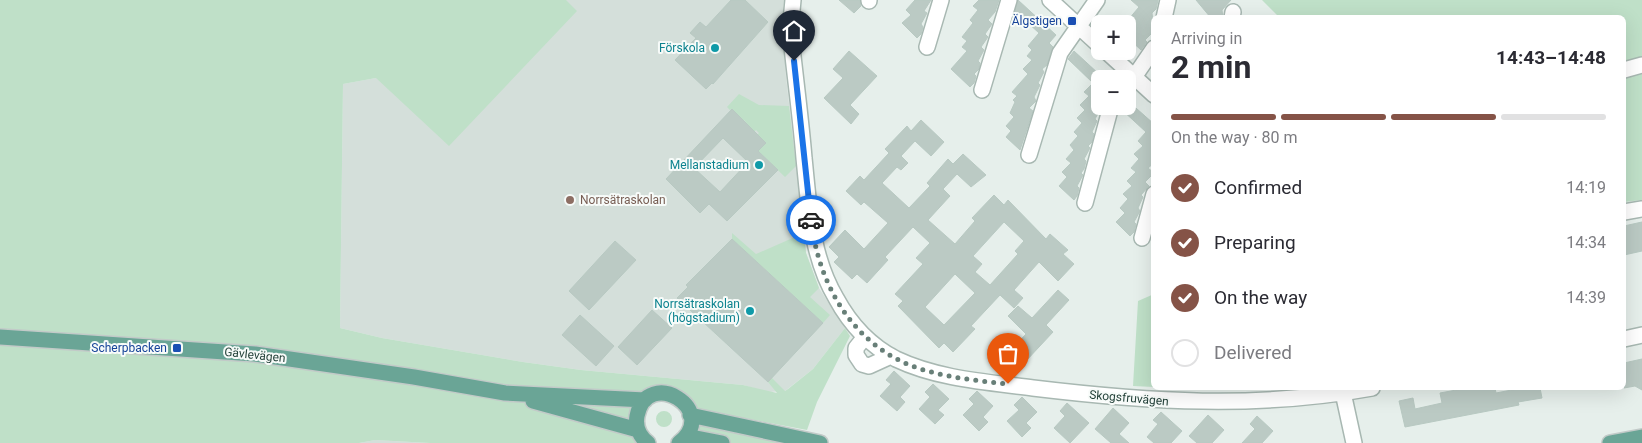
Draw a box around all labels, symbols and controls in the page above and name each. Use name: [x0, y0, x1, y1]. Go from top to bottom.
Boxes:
pin: [773, 10, 815, 61]
place label: Älgstigen: [1012, 13, 1062, 28]
marker: Älgstigen: [1066, 15, 1078, 27]
map controls: [1091, 15, 1136, 115]
button: +: [1091, 15, 1136, 60]
icon: home: [780, 17, 808, 45]
text: Arriving in: [1171, 29, 1242, 48]
place label: Förskola: [659, 41, 705, 55]
marker: Förskola: [709, 42, 721, 54]
text: 14:43–14:48: [1496, 46, 1606, 69]
text: 2 min: [1171, 48, 1251, 86]
button: −: [1091, 70, 1136, 115]
text: On the way · 80 m: [1171, 128, 1298, 147]
place label: Mellanstadium: [670, 158, 749, 172]
marker: Mellanstadium: [753, 159, 765, 171]
icon: check: [1171, 174, 1199, 202]
text: Confirmed: [1214, 176, 1302, 199]
text: 14:19: [1566, 178, 1606, 197]
place label: Norrsätraskolan: [580, 193, 666, 207]
marker: Norrsätraskolan: [564, 194, 576, 206]
courier: [786, 195, 836, 245]
icon: car: [797, 206, 825, 234]
icon: check: [1171, 229, 1199, 257]
text: Preparing: [1214, 231, 1296, 254]
text: 14:34: [1566, 233, 1606, 252]
icon: check: [1171, 284, 1199, 312]
text: On the way: [1214, 286, 1307, 309]
text: 14:39: [1566, 288, 1606, 307]
place label: Norrsätraskolan (högstadium): [654, 297, 740, 325]
marker: Norrsätraskolan (högstadium): [744, 305, 756, 317]
pin: [987, 333, 1029, 384]
icon: bag: [994, 340, 1022, 368]
place label: Scherpbacken: [91, 341, 167, 355]
text: Delivered: [1214, 341, 1292, 364]
marker: Scherpbacken: [171, 342, 183, 354]
street label: Gävlevägen: [224, 345, 286, 365]
street label: Skogsfruvägen: [1089, 388, 1169, 408]

